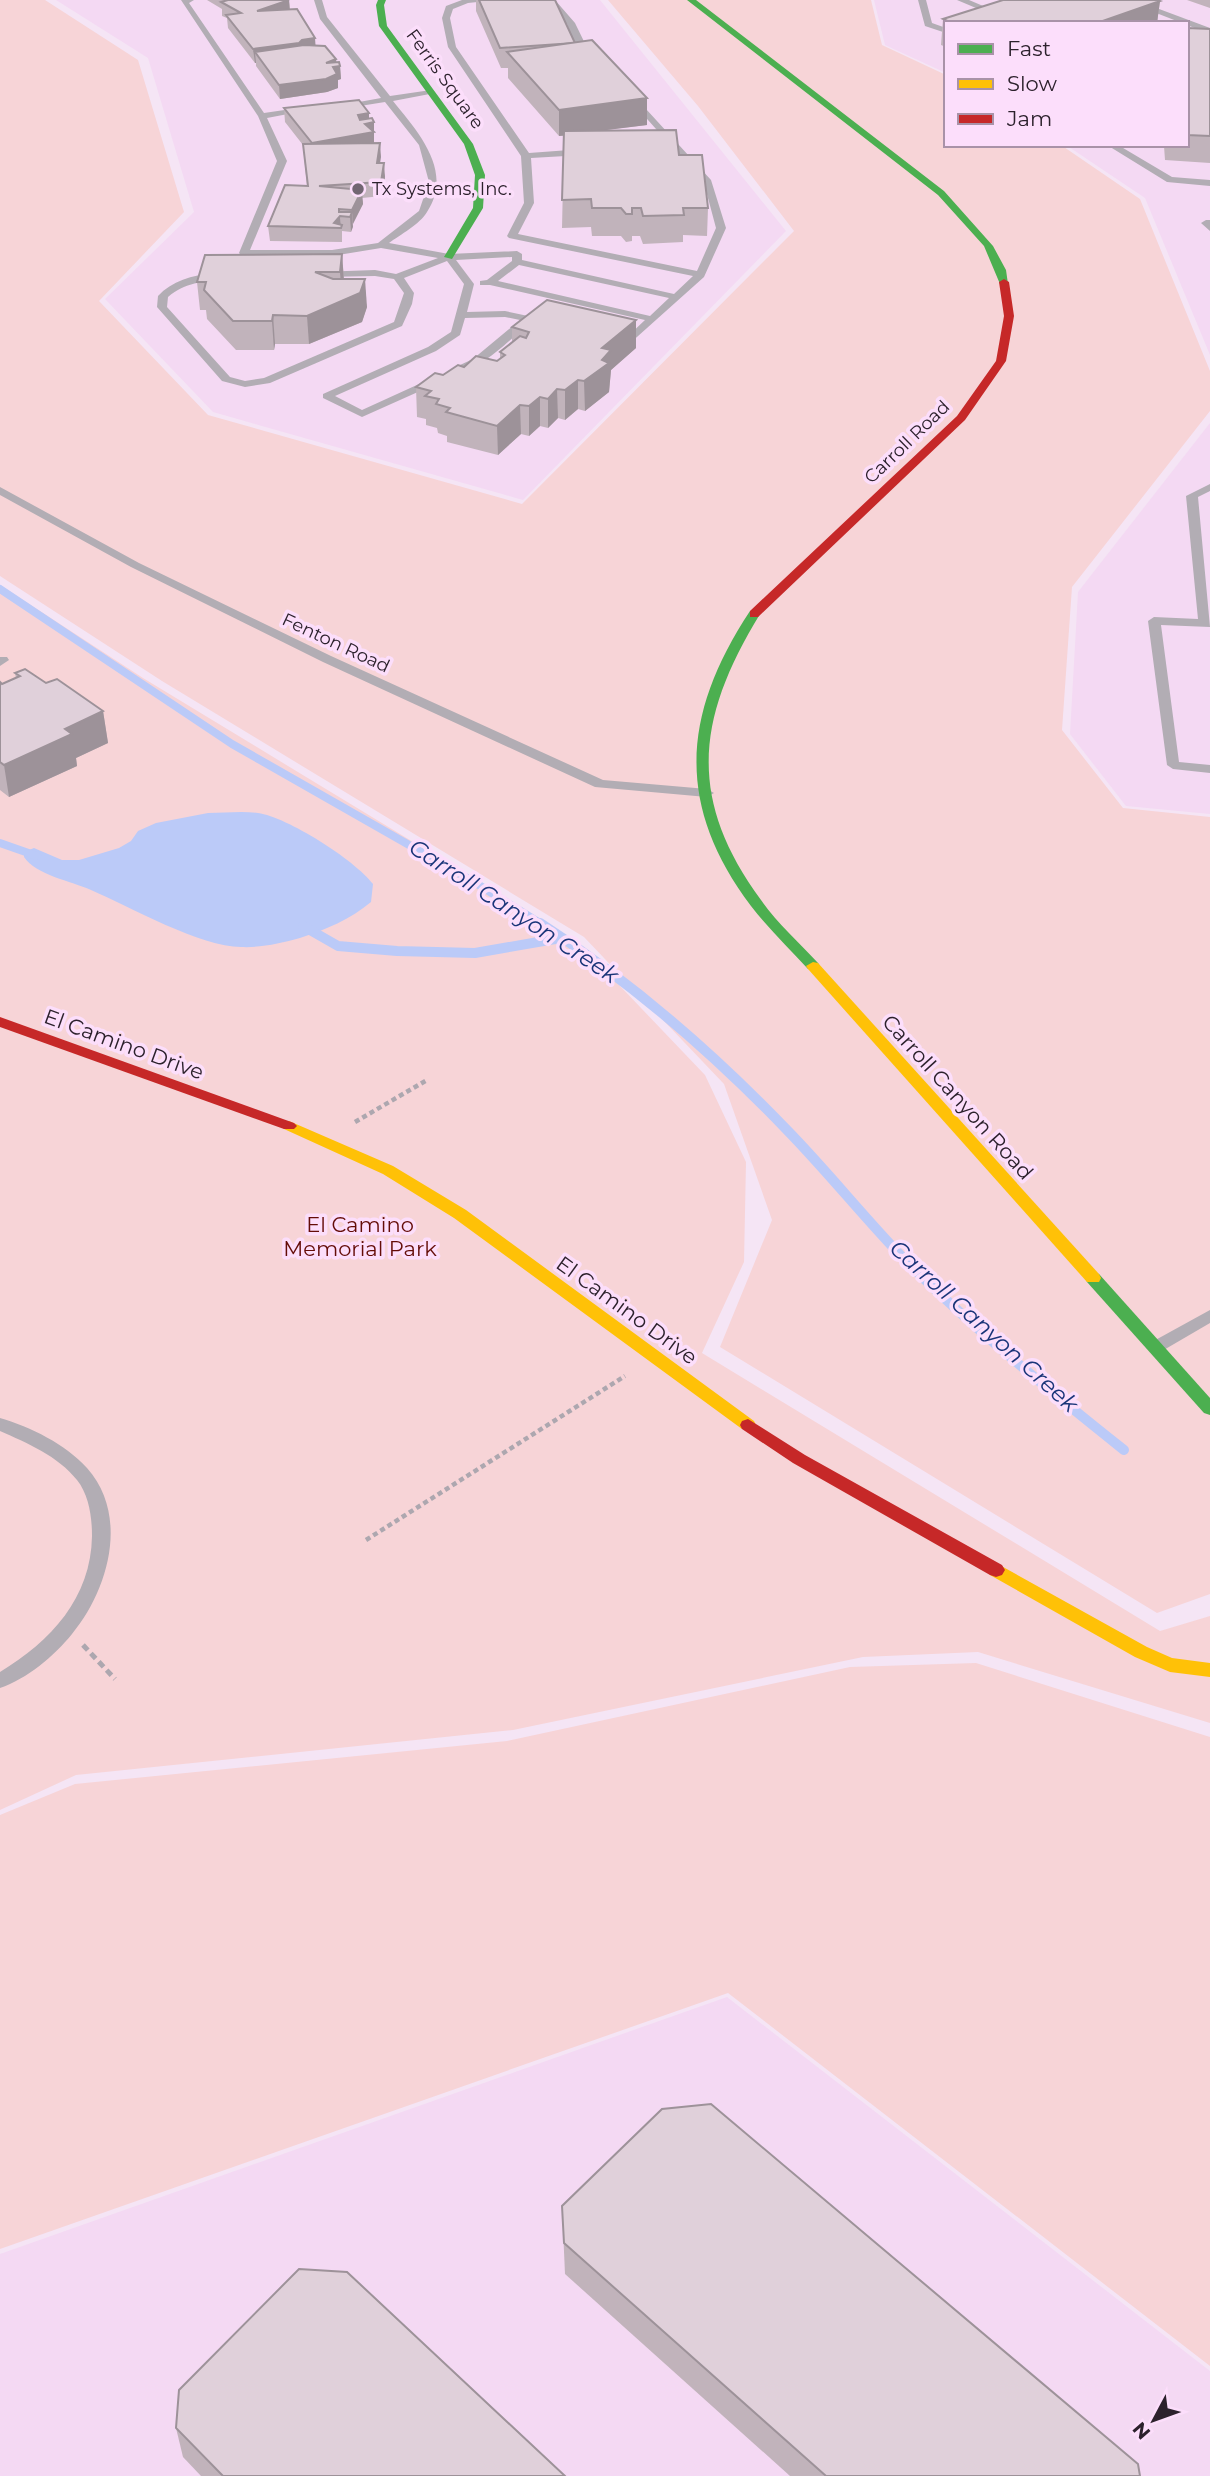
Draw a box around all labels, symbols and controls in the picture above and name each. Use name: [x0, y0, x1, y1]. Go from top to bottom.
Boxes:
legend: [944, 21, 1189, 147]
street label: Ferris Square: [401, 25, 489, 133]
text: Fast: [1007, 36, 1051, 61]
text: Slow: [1007, 71, 1057, 96]
text: Jam: [1006, 106, 1052, 131]
place label: Tx Systems, Inc.: [372, 178, 512, 200]
marker: Tx Systems, Inc.: [350, 181, 366, 197]
street label: Carroll Road: [860, 396, 954, 488]
street label: Fenton Road: [279, 608, 393, 678]
water label: Carroll Canyon Creek: [404, 833, 625, 990]
street label: El Camino Drive: [41, 1004, 207, 1084]
street label: Carroll Canyon Road: [877, 1009, 1039, 1185]
park label: El Camino Memorial Park: [283, 1212, 437, 1261]
water label: Carroll Canyon Creek: [884, 1234, 1085, 1419]
street label: El Camino Drive: [552, 1250, 702, 1370]
north arrow: [1119, 2385, 1189, 2455]
text: N: [1128, 2417, 1155, 2444]

